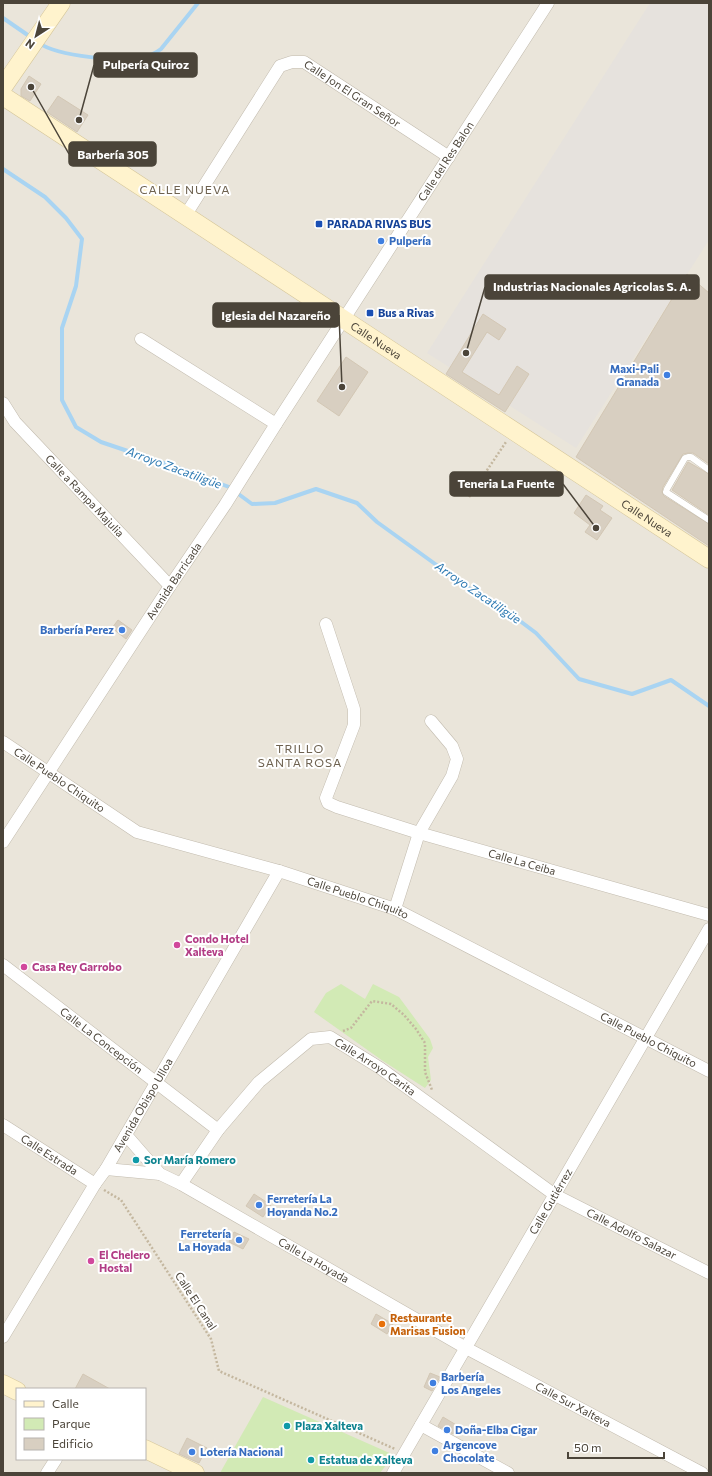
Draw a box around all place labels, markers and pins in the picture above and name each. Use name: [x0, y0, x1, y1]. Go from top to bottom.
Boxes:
callout: Pulpería Quiroz: [94, 53, 197, 77]
callout: Barbería 305: [69, 142, 156, 166]
place label: PARADA RIVAS BUS: [327, 217, 432, 230]
marker: PARADA RIVAS BUS: [314, 219, 324, 229]
place label: Pulpería: [389, 234, 431, 247]
marker: Pulpería: [376, 236, 386, 246]
callout: Industrias Nacionales Agricolas S. A.: [485, 275, 699, 299]
callout: Iglesia del Nazareño: [213, 303, 339, 327]
place label: Bus a Rivas: [378, 306, 434, 319]
marker: Bus a Rivas: [365, 308, 375, 318]
place label: Maxi-Pali Granada: [610, 362, 659, 388]
marker: Maxi-Pali Granada: [662, 370, 672, 380]
callout: Teneria La Fuente: [450, 472, 563, 496]
place label: Barbería Perez: [40, 623, 114, 636]
marker: Barbería Perez: [117, 625, 127, 635]
place label: Condo Hotel Xalteva: [185, 932, 249, 958]
marker: Condo Hotel Xalteva: [172, 940, 182, 950]
place label: Casa Rey Garrobo: [32, 960, 122, 973]
marker: Casa Rey Garrobo: [19, 962, 29, 972]
place label: Sor María Romero: [144, 1153, 236, 1166]
marker: Sor María Romero: [131, 1155, 141, 1165]
place label: Ferretería La Hoyanda No.2: [267, 1192, 338, 1218]
marker: Ferretería La Hoyanda No.2: [254, 1200, 264, 1210]
place label: Ferretería La Hoyada: [178, 1227, 231, 1253]
marker: Ferretería La Hoyada: [234, 1235, 244, 1245]
place label: El Chelero Hostal: [99, 1248, 151, 1274]
marker: El Chelero Hostal: [86, 1256, 96, 1266]
place label: Restaurante Marisas Fusion: [390, 1311, 466, 1337]
marker: Restaurante Marisas Fusion: [377, 1319, 387, 1329]
place label: Barbería Los Angeles: [441, 1370, 501, 1396]
marker: Barbería Los Angeles: [428, 1378, 438, 1388]
place label: Plaza Xalteva: [295, 1419, 363, 1432]
marker: Plaza Xalteva: [282, 1421, 292, 1431]
place label: Doña-Elba Cigar: [455, 1423, 538, 1436]
marker: Doña-Elba Cigar: [442, 1425, 452, 1435]
place label: Argencove Chocolate: [443, 1438, 497, 1464]
place label: Lotería Nacional: [200, 1445, 283, 1458]
marker: Argencove Chocolate: [430, 1446, 440, 1456]
marker: Lotería Nacional: [187, 1447, 197, 1457]
place label: Estatua de Xalteva: [319, 1453, 413, 1466]
marker: Estatua de Xalteva: [306, 1455, 316, 1465]

